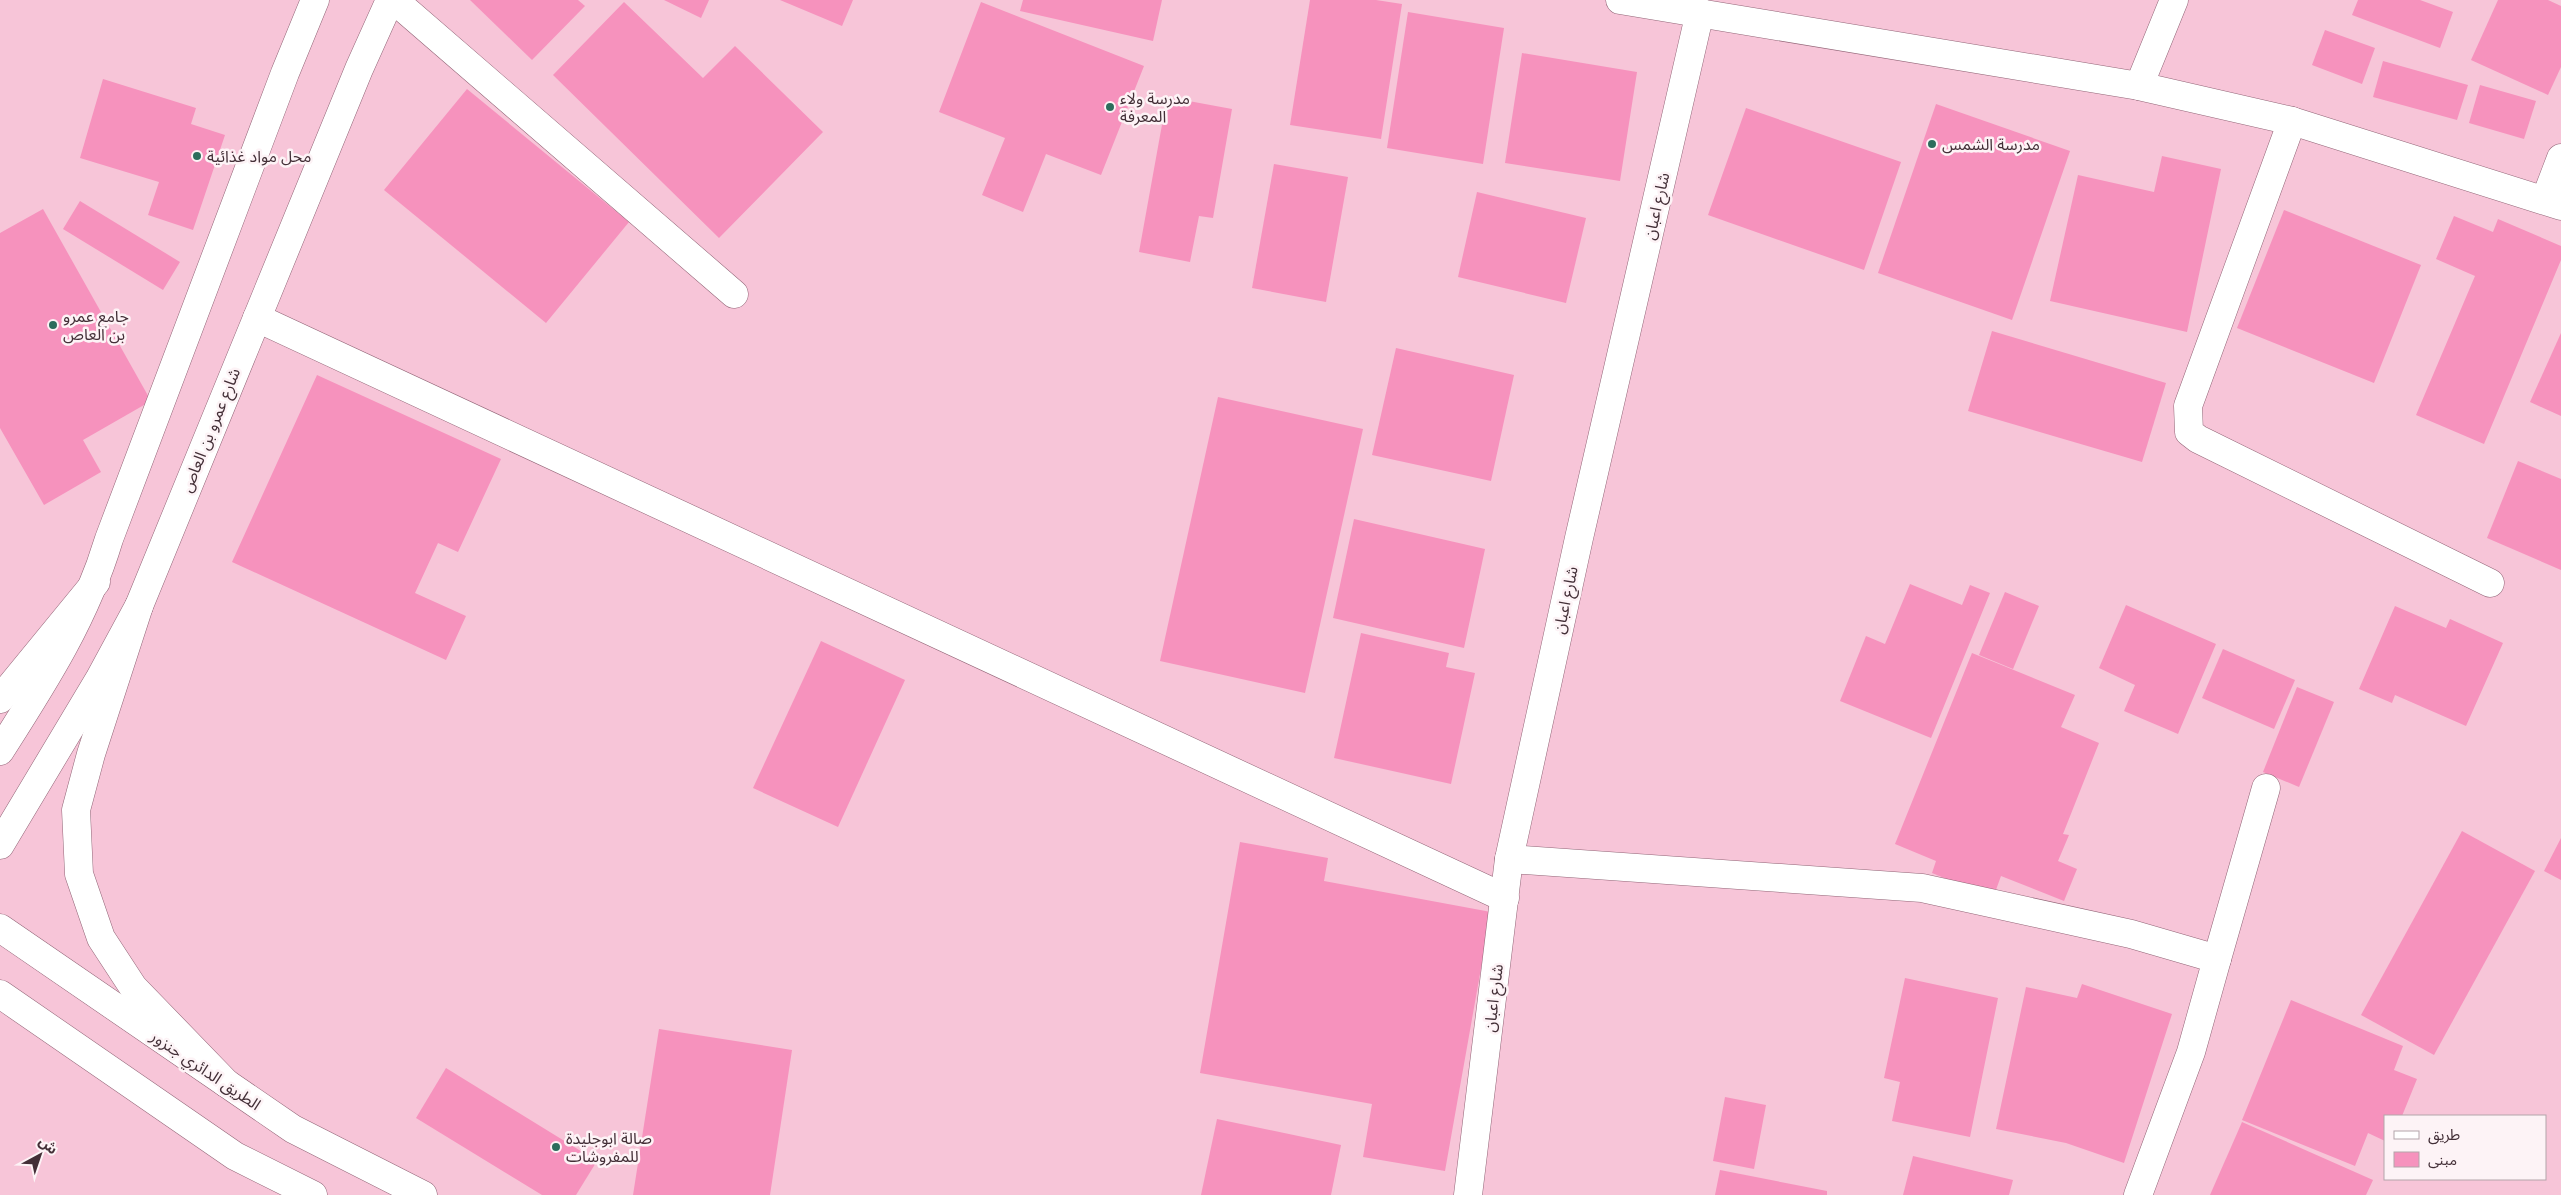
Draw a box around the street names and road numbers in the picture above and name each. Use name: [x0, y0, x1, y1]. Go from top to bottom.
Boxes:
street label: شارع اعبان: [1638, 170, 1676, 242]
street label: شارع عمرو بن العاص: [175, 365, 247, 496]
street label: شارع اعبان: [1547, 564, 1585, 636]
street label: شارع اعبان: [1478, 963, 1510, 1033]
street label: الطريق الدائري جنزور: [145, 1024, 265, 1116]

